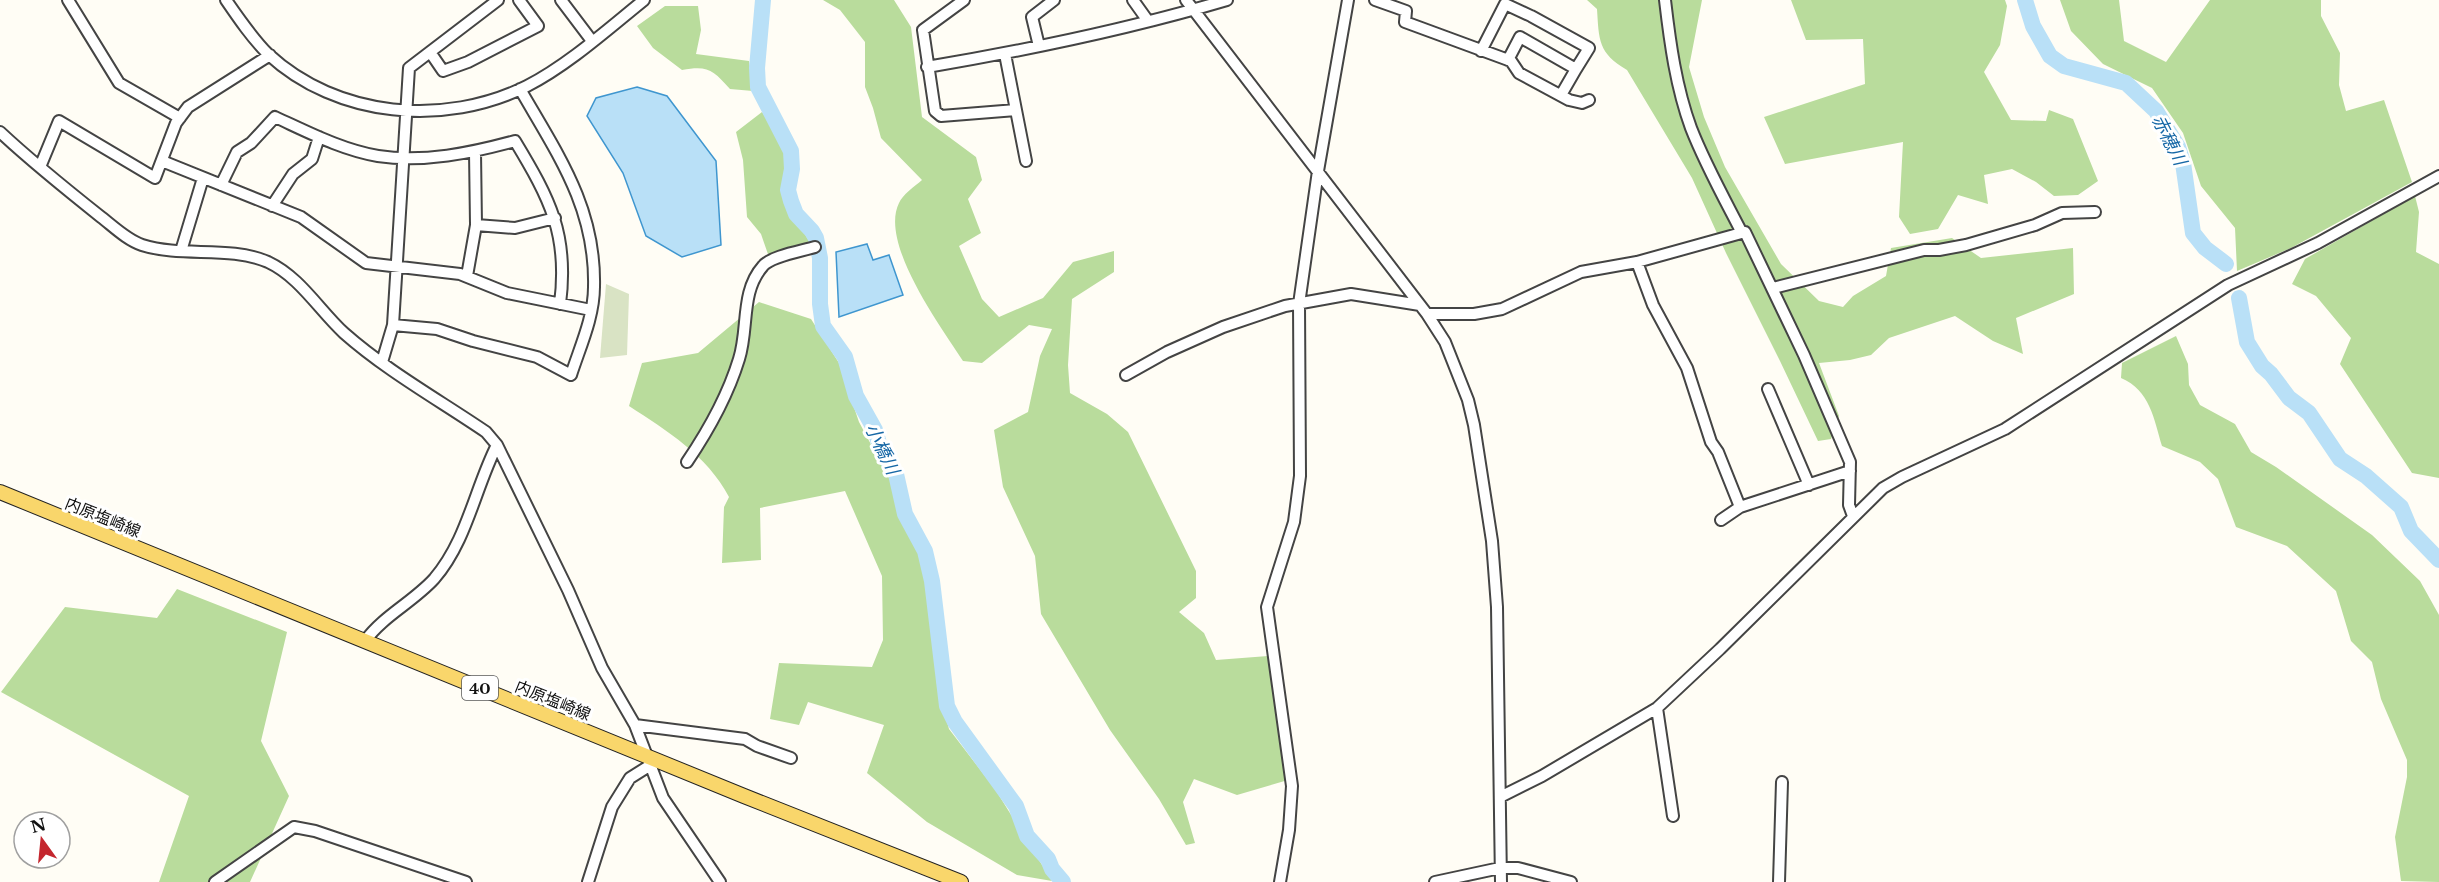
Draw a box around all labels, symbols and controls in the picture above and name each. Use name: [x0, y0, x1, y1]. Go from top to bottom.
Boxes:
water label: 赤穂川: [2147, 111, 2192, 171]
water label: 小橋川: [860, 420, 905, 480]
street label: 内原塩崎線: [62, 493, 144, 541]
road number: 40: [462, 676, 498, 700]
street label: 内原塩崎線: [512, 676, 594, 724]
north arrow: [12, 810, 72, 870]
text: N: [28, 814, 48, 837]

